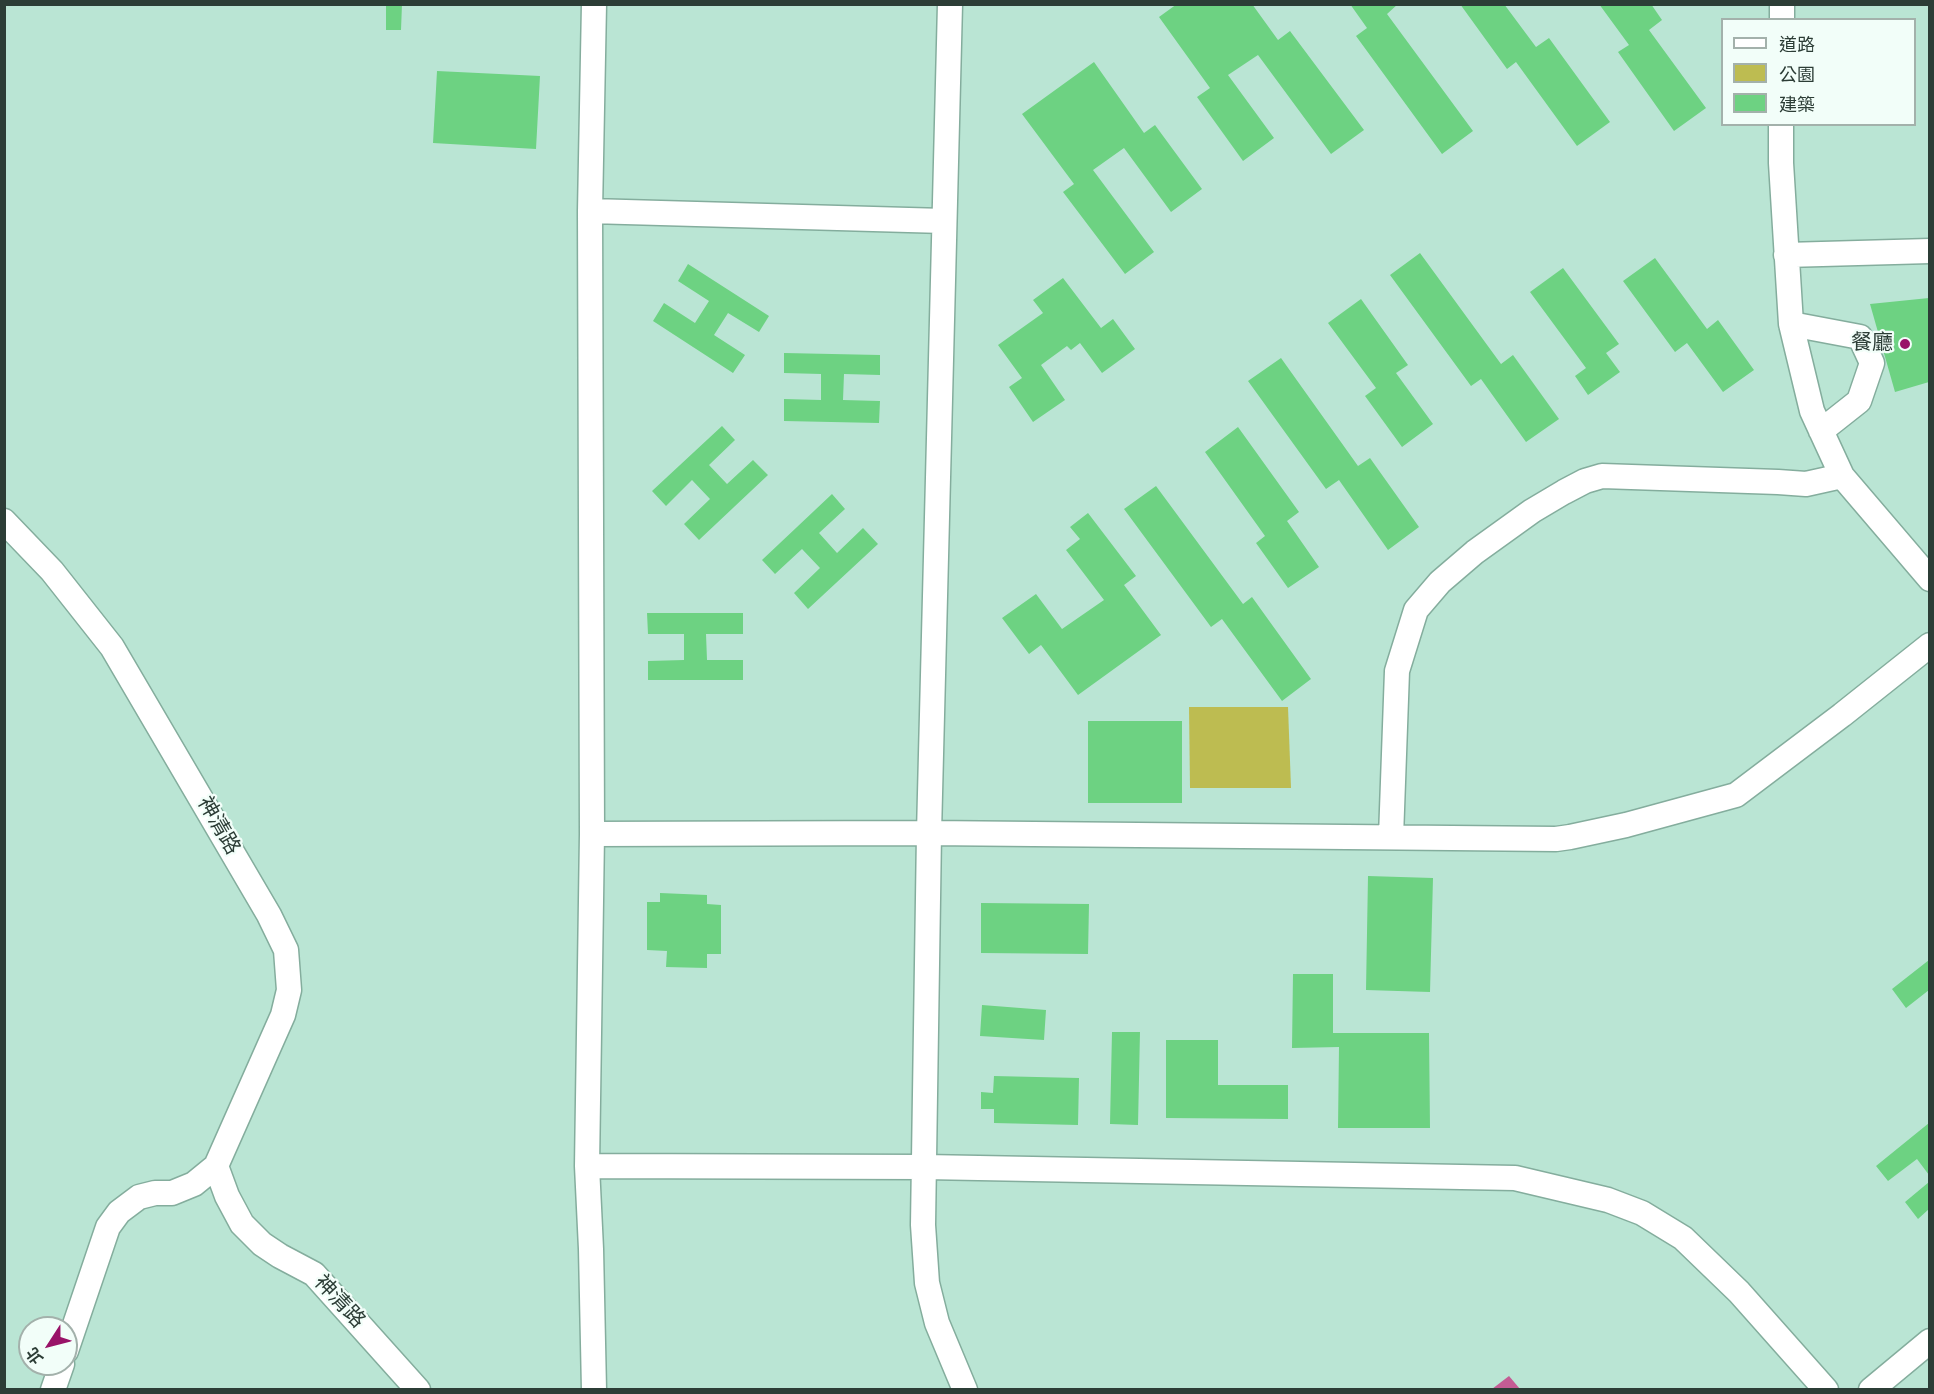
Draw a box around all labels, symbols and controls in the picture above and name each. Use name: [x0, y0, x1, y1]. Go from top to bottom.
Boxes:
legend: [1721, 18, 1916, 126]
text: 道路: [1779, 34, 1815, 55]
text: 公園: [1779, 64, 1815, 85]
text: 建築: [1779, 94, 1815, 115]
place label: 餐廳: [1851, 331, 1893, 357]
marker: 餐廳: [1898, 337, 1912, 351]
street label: 神清路: [191, 792, 245, 860]
street label: 神清路: [308, 1270, 370, 1334]
north arrow: [18, 1316, 78, 1376]
text: 北: [22, 1344, 47, 1368]

